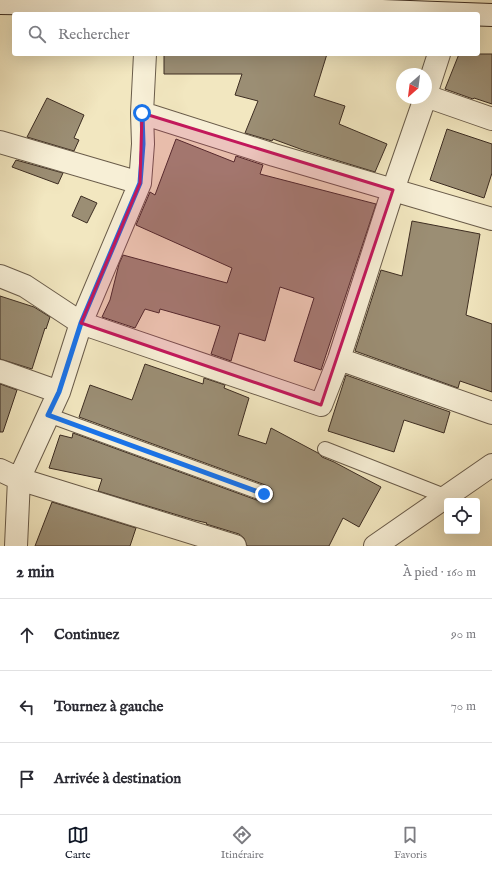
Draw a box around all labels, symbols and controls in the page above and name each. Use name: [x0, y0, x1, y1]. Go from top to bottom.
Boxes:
search box: [12, 12, 480, 56]
icon: search: [26, 23, 48, 45]
text: Rechercher: [58, 25, 130, 44]
north arrow: [396, 68, 432, 104]
route start: [133, 104, 151, 122]
route end: [255, 485, 273, 503]
map controls: [444, 498, 480, 534]
button: locate: [444, 498, 480, 534]
text: 2 min: [16, 562, 54, 583]
text: À pied · 160 m: [403, 564, 476, 581]
icon: ahead: [16, 624, 38, 646]
text: Continuez: [54, 625, 119, 644]
text: 90 m: [451, 626, 476, 643]
icon: left: [16, 696, 38, 718]
text: Tournez à gauche: [54, 697, 163, 716]
text: 70 m: [451, 698, 476, 715]
icon: arrive: [16, 768, 38, 790]
text: Arrivée à destination: [54, 769, 181, 788]
tab: Carte: [65, 824, 91, 862]
tab: Itinéraire: [221, 824, 264, 862]
tab: Favoris: [394, 824, 427, 862]

